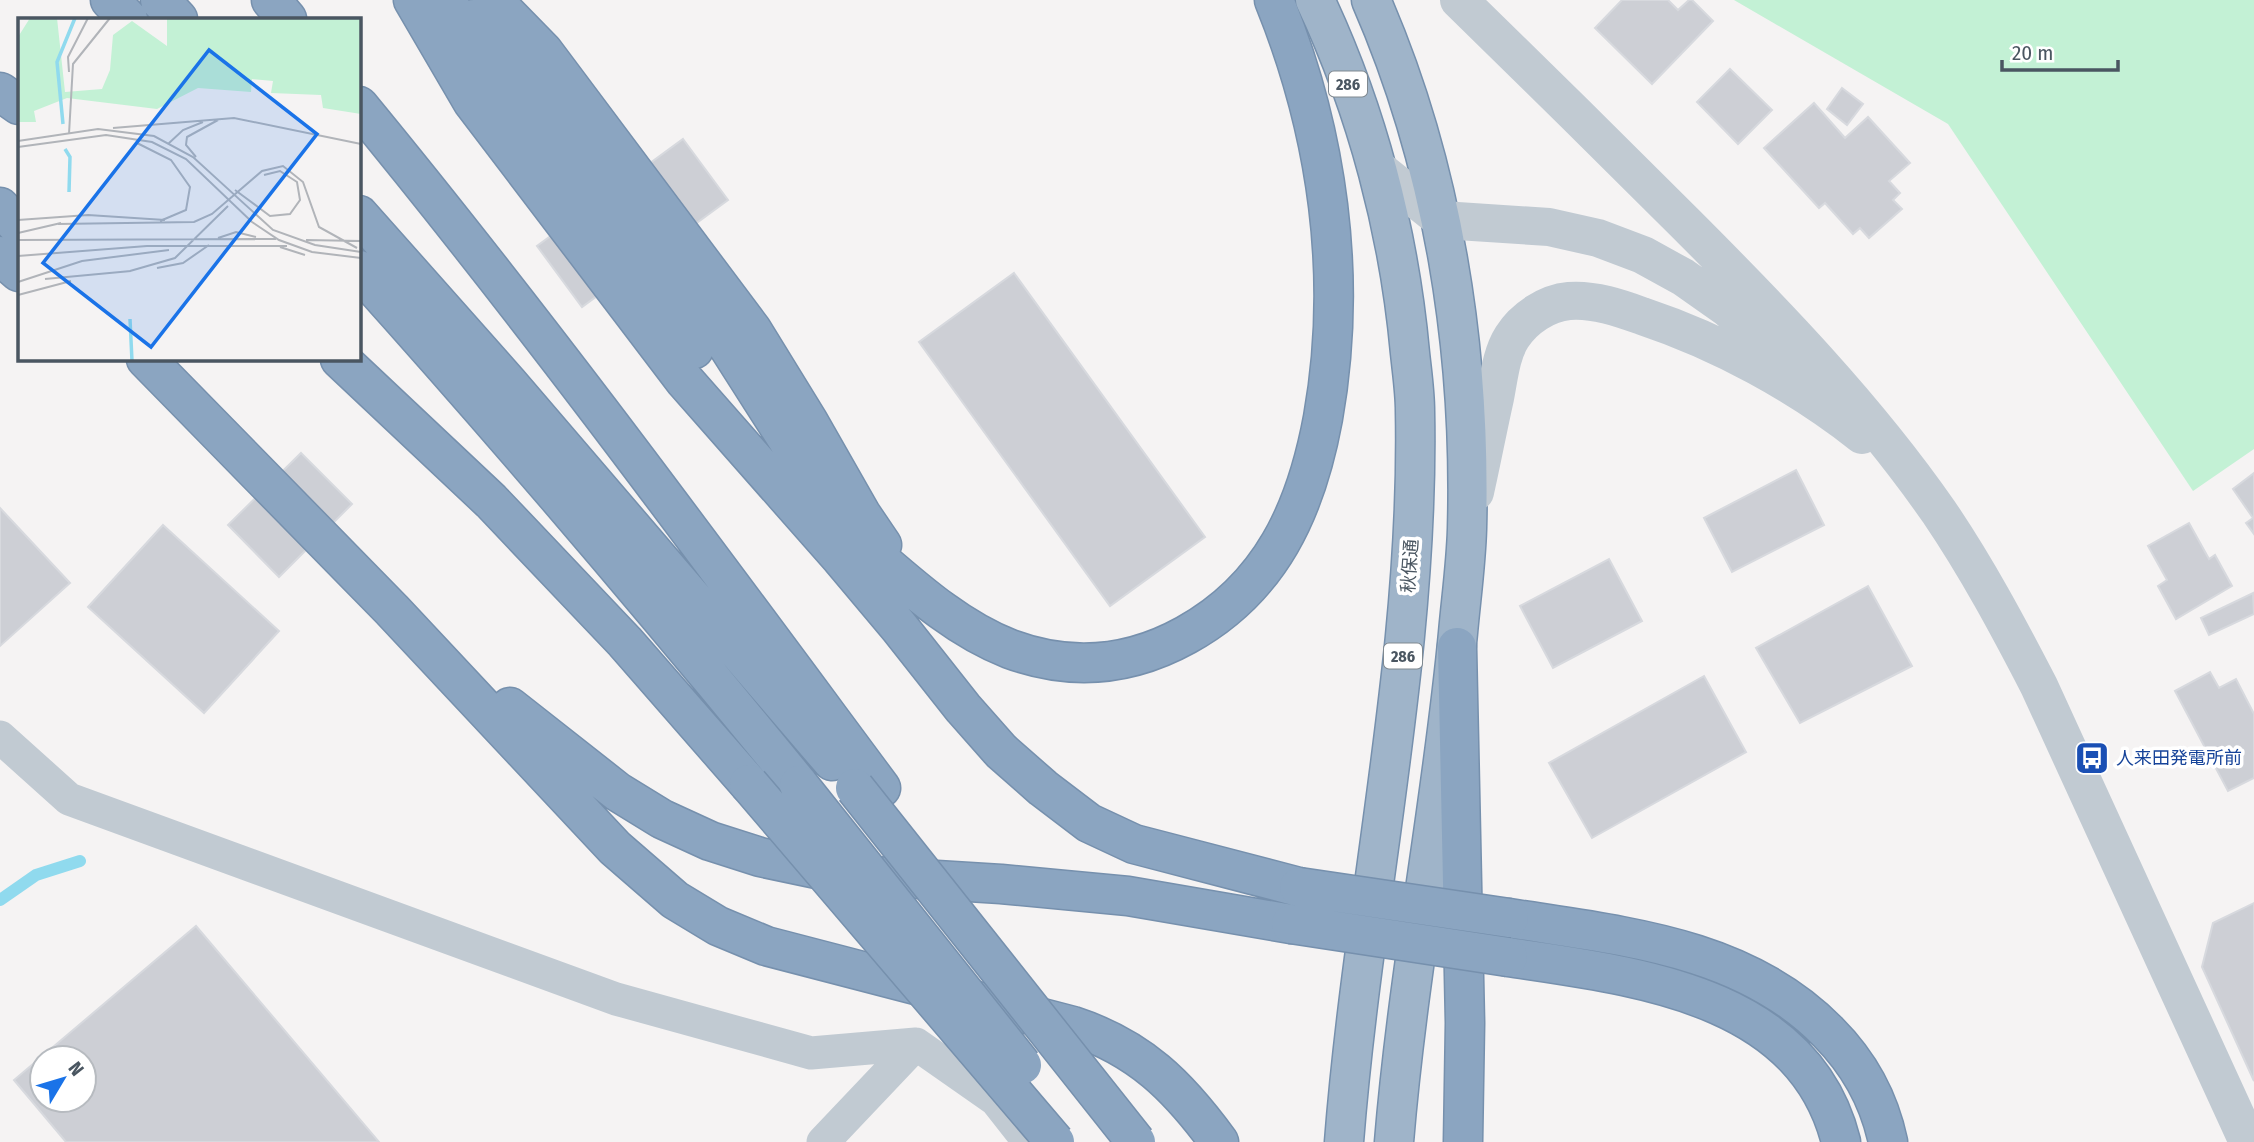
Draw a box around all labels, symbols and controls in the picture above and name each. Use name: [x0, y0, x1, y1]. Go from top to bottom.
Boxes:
inset map: [18, 18, 360, 360]
scale bar: [2002, 28, 2118, 72]
text: 20 m: [2012, 40, 2053, 66]
road number: 286: [1329, 72, 1367, 96]
street label: 秋保通: [1397, 538, 1423, 594]
road number: 286: [1384, 643, 1422, 668]
bus stop icon: 人来田発電所前: [2073, 739, 2111, 777]
place label: 人来田発電所前: [2116, 747, 2242, 769]
north arrow: [28, 1044, 98, 1114]
text: N: [63, 1057, 89, 1080]

